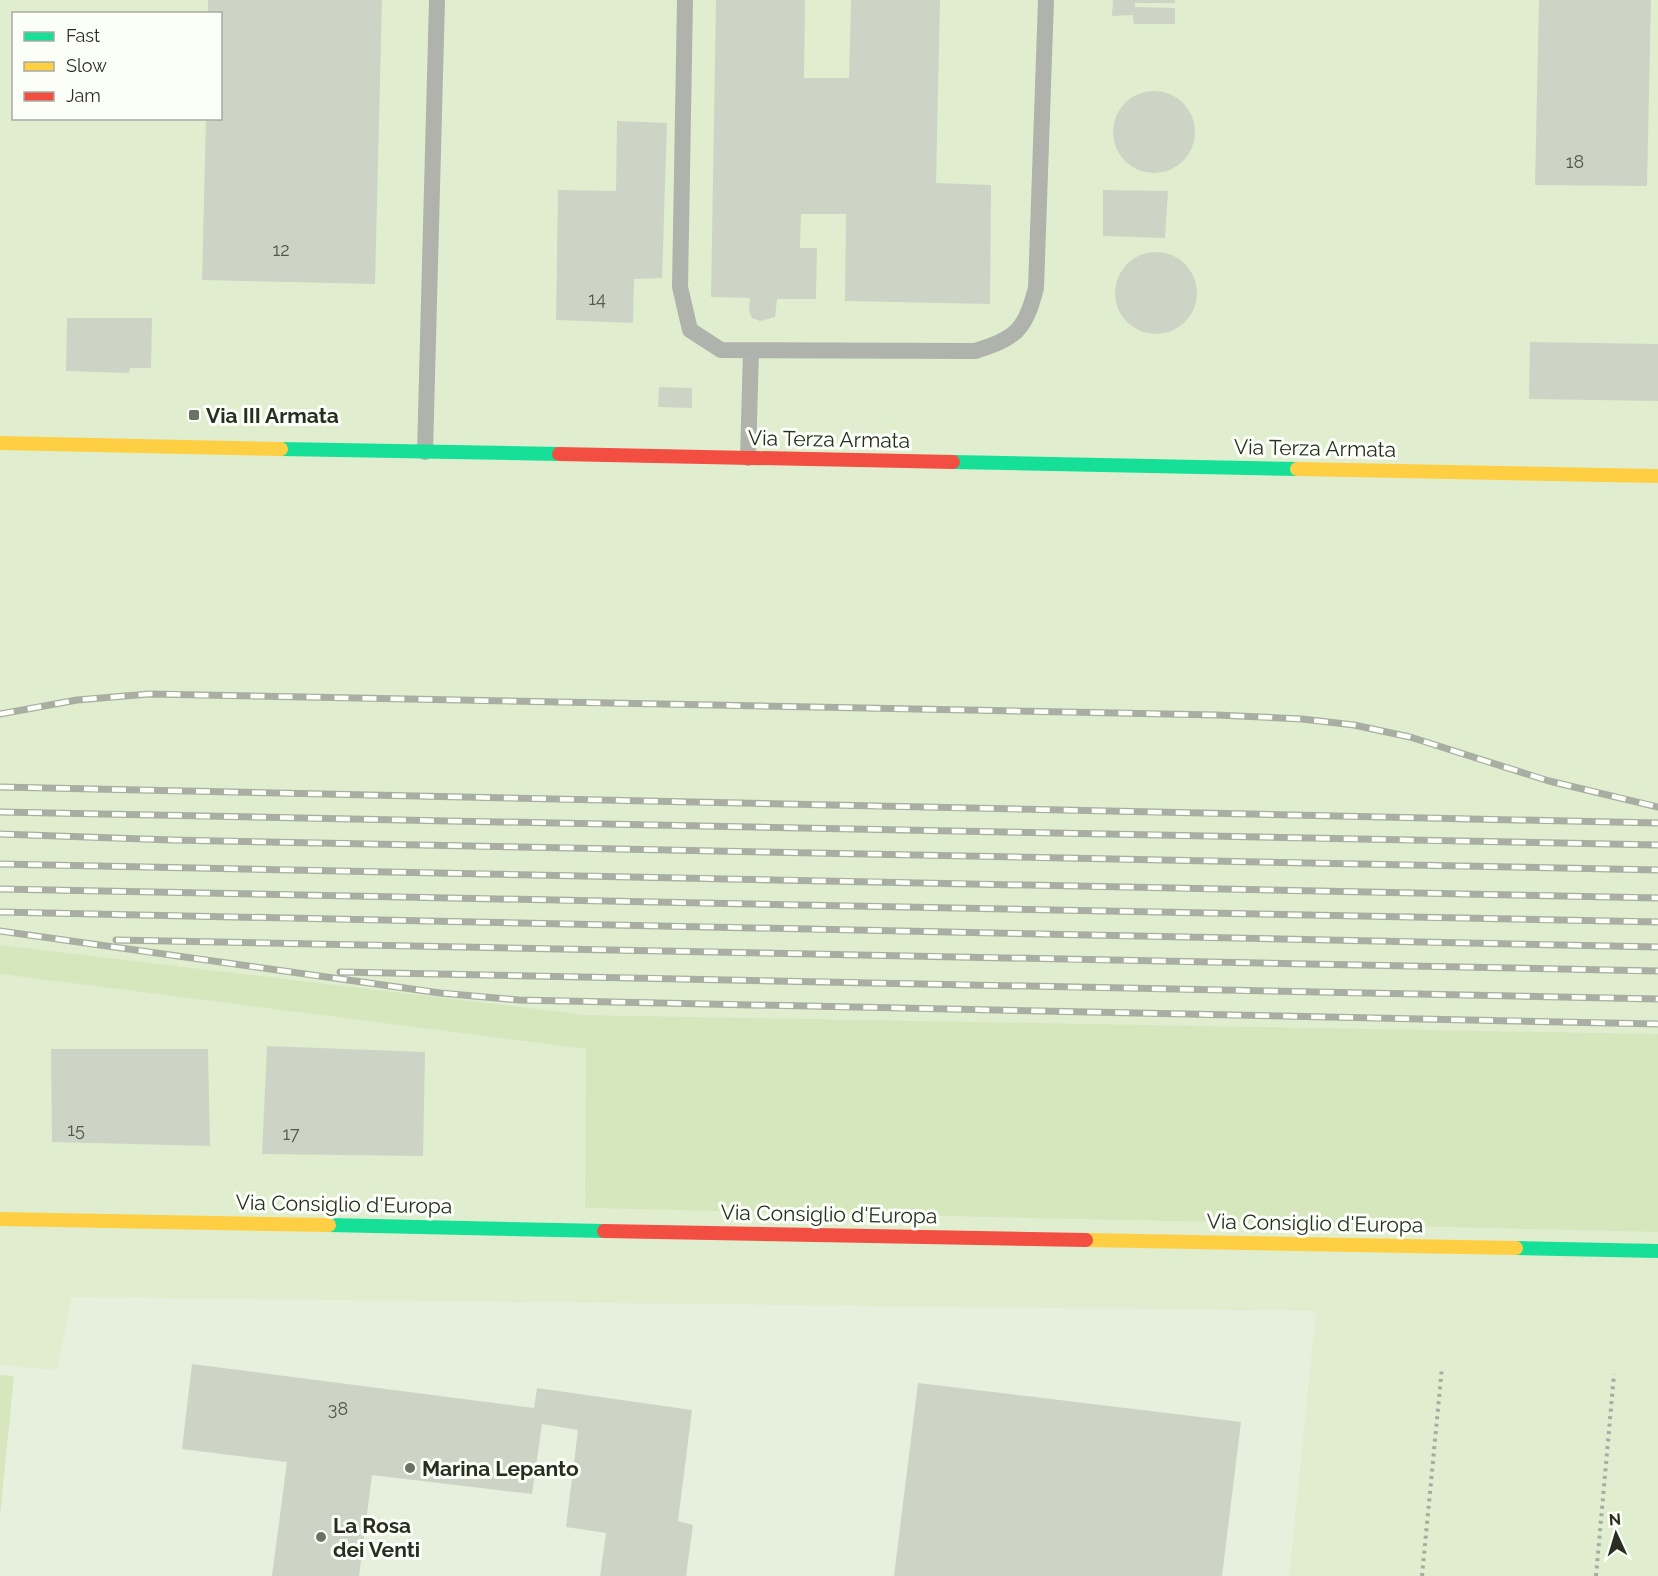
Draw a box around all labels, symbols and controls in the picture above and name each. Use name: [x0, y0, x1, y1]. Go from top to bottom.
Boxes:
legend: [12, 12, 222, 120]
text: Fast: [66, 25, 100, 46]
text: Slow: [66, 55, 107, 76]
text: Jam: [66, 85, 101, 106]
house number: 18: [1566, 151, 1584, 172]
house number: 12: [272, 239, 290, 260]
house number: 14: [588, 288, 606, 309]
place label: Via III Armata: [206, 403, 339, 428]
marker: Via III Armata: [187, 408, 201, 422]
street label: Via Terza Armata: [748, 425, 910, 453]
street label: Via Terza Armata: [1234, 434, 1396, 462]
house number: 15: [67, 1119, 85, 1140]
house number: 17: [282, 1123, 300, 1144]
street label: Via Consiglio d'Europa: [235, 1190, 453, 1218]
street label: Via Consiglio d'Europa: [720, 1200, 938, 1228]
street label: Via Consiglio d'Europa: [1206, 1209, 1424, 1237]
house number: 38: [328, 1398, 348, 1419]
place label: Marina Lepanto: [422, 1456, 579, 1481]
marker: Marina Lepanto: [403, 1461, 417, 1475]
north arrow: [1586, 1504, 1646, 1564]
text: N: [1608, 1510, 1622, 1529]
place label: La Rosa dei Venti: [333, 1513, 420, 1562]
marker: La Rosa dei Venti: [314, 1530, 328, 1544]

